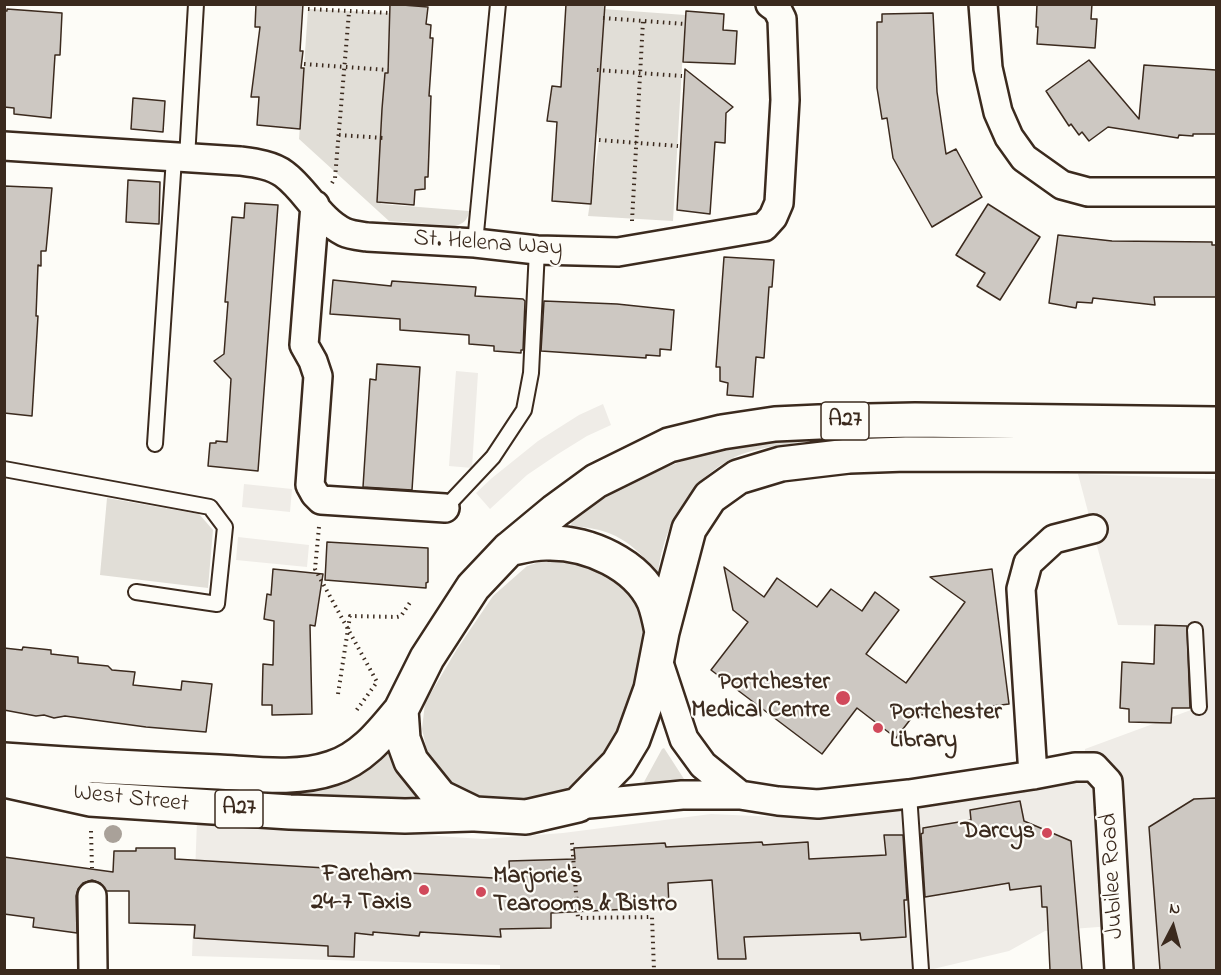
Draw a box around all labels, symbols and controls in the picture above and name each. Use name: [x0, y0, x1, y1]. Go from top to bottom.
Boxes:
street label: St. Helena Way: [412, 225, 564, 265]
road number: A27: [821, 402, 869, 440]
place label: Portchester Medical Centre: [691, 670, 830, 726]
marker: Portchester Medical Centre: [834, 689, 852, 707]
place label: Portchester Library: [890, 700, 1002, 756]
marker: Portchester Library: [871, 721, 885, 735]
street label: West Street: [72, 780, 190, 820]
road number: A27: [215, 790, 263, 828]
street label: Jubilee Road: [1096, 812, 1132, 940]
place label: Darcys: [961, 819, 1035, 847]
marker: Darcys: [1040, 826, 1054, 840]
place label: Fareham 24-7 Taxis: [311, 862, 412, 918]
place label: Marjorie's Tearooms & Bistro: [493, 864, 677, 920]
marker: Fareham 24-7 Taxis: [417, 883, 431, 897]
marker: Marjorie's Tearooms & Bistro: [474, 885, 488, 899]
north arrow: [1143, 897, 1203, 957]
text: N: [1168, 897, 1182, 922]

